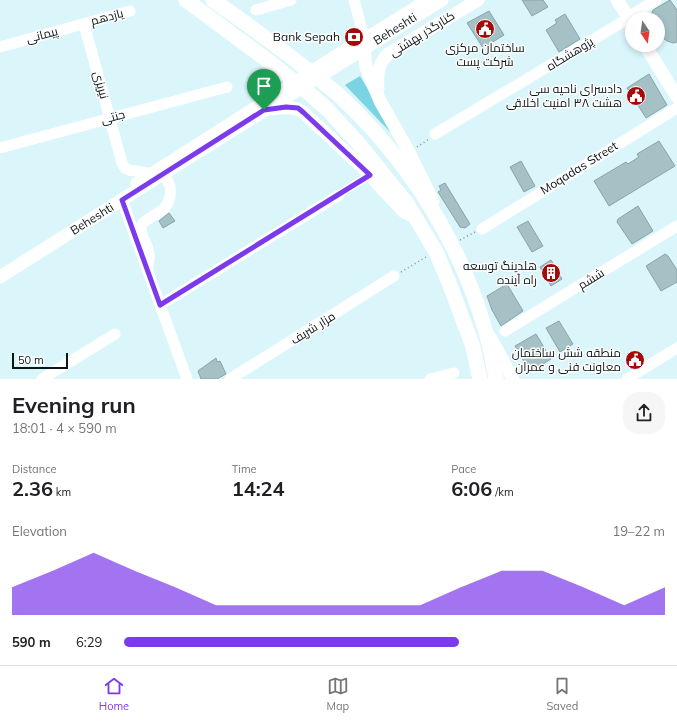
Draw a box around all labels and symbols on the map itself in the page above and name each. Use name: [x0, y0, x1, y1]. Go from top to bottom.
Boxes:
street label: یازدهم: [89, 5, 126, 29]
street label: کنارگذر بهشتی: [386, 8, 457, 60]
street label: Beheshti: [370, 9, 419, 48]
north arrow: [625, 12, 665, 52]
public building icon: ساختمان مرکزی شرکت پست: [474, 18, 496, 40]
street label: پیمانی: [24, 23, 61, 48]
bank icon: Bank Sepah: [343, 26, 365, 48]
place label: Bank Sepah: [273, 29, 340, 44]
street label: پژوهشگاه: [543, 33, 598, 75]
place label: ساختمان مرکزی شرکت پست: [445, 40, 525, 71]
street label: نیریزی: [91, 69, 112, 100]
pin: [247, 69, 281, 110]
place label: دادسرای ناحیه سی هشت ۳۸ امنیت اخلاقی: [506, 81, 622, 110]
public building icon: دادسرای ناحیه سی هشت ۳۸ امنیت اخلاقی: [625, 85, 647, 107]
street label: جنتی: [99, 106, 127, 127]
street label: Moqadas Street: [537, 138, 620, 197]
street label: Beheshti: [67, 199, 116, 238]
place label: هلدینگ توسعه راه آینده: [463, 258, 537, 287]
building icon: هلدینگ توسعه راه آینده: [540, 262, 562, 284]
street label: ششم: [575, 265, 607, 293]
street label: مزار شریف: [288, 308, 338, 347]
place label: منطقه شش ساختمان معاونت فنی و عمران: [512, 345, 621, 374]
public building icon: منطقه شش ساختمان معاونت فنی و عمران: [624, 349, 646, 371]
scale bar: [12, 351, 68, 370]

